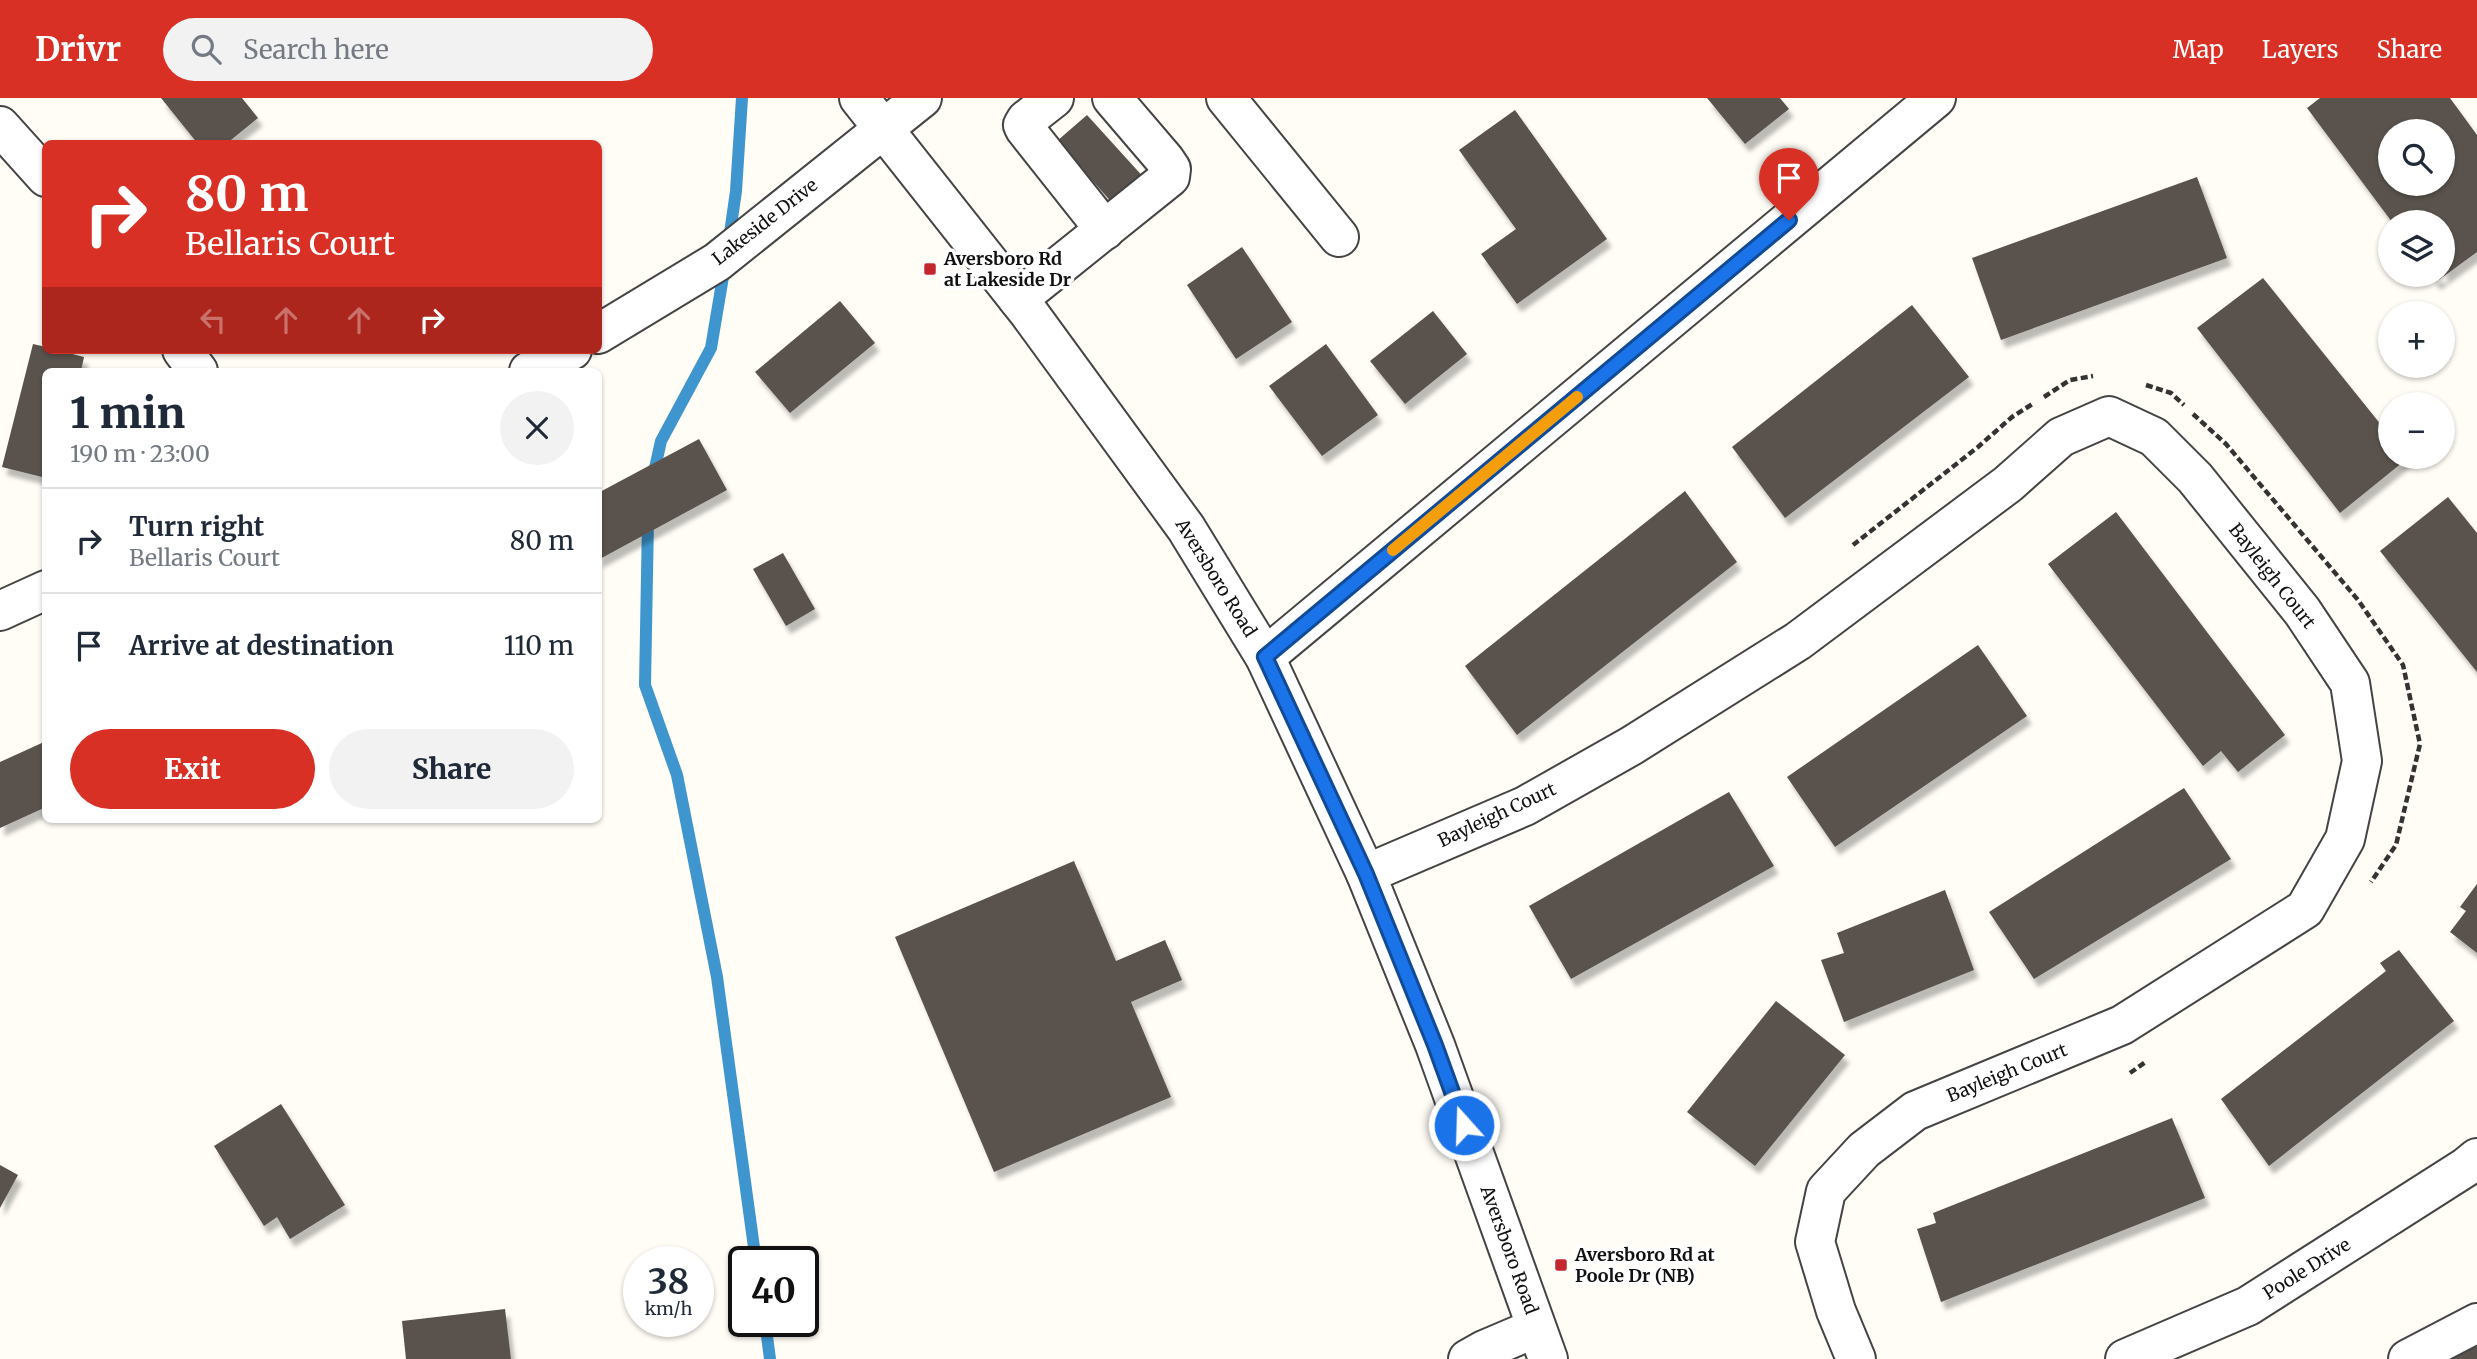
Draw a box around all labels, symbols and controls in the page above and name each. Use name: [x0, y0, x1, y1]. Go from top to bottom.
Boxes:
search box: [163, 18, 653, 81]
text: Drivr: [35, 29, 121, 70]
icon: search: [187, 30, 225, 68]
text: Search here: [243, 33, 389, 66]
text: Map: [2173, 34, 2224, 65]
text: Layers: [2262, 34, 2338, 65]
text: Share: [2376, 34, 2442, 65]
map controls: [2378, 119, 2455, 469]
button: search: [2378, 119, 2455, 196]
pin: [1759, 148, 1819, 220]
icon: arrive: [1770, 159, 1808, 197]
text: 80 m: [185, 163, 308, 224]
icon: right: [70, 168, 161, 259]
street label: Lakeside Drive: [707, 173, 822, 270]
button: layers: [2378, 210, 2455, 287]
text: Bellaris Court: [185, 224, 395, 264]
place label: Aversboro Rd at Lakeside Dr: [943, 247, 1071, 291]
marker: Aversboro Rd at Lakeside Dr: [922, 261, 938, 277]
icon: left: [194, 301, 232, 339]
icon: ahead: [267, 301, 305, 339]
icon: ahead: [340, 301, 378, 339]
icon: right: [413, 301, 451, 339]
button: +: [2378, 301, 2455, 378]
text: 1 min: [70, 387, 185, 439]
button: close: [500, 391, 574, 465]
button: −: [2378, 392, 2455, 469]
text: 190 m · 23:00: [70, 439, 210, 468]
text: Turn right: [129, 510, 264, 543]
street label: Aversboro Road: [1170, 513, 1262, 641]
street label: Bayleigh Court: [2224, 518, 2321, 633]
icon: right: [70, 522, 108, 560]
text: 80 m: [510, 524, 574, 557]
text: Bellaris Court: [129, 543, 280, 572]
icon: arrive: [70, 627, 108, 665]
text: Arrive at destination: [129, 629, 394, 662]
text: 110 m: [504, 629, 574, 662]
button: Exit: [70, 729, 315, 809]
button: Share: [329, 729, 574, 809]
street label: Bayleigh Court: [1434, 777, 1560, 852]
street label: Bayleigh Court: [1943, 1038, 2070, 1107]
position arrow: [1427, 1088, 1501, 1162]
street label: Aversboro Road: [1475, 1181, 1543, 1317]
street label: Poole Drive: [2259, 1233, 2355, 1304]
place label: Aversboro Rd at Poole Dr (NB): [1574, 1243, 1715, 1287]
speed limit sign: 40: [728, 1246, 819, 1337]
marker: Aversboro Rd at Poole Dr (NB): [1553, 1257, 1569, 1273]
text: 38: [648, 1260, 689, 1304]
text: km/h: [645, 1297, 692, 1320]

